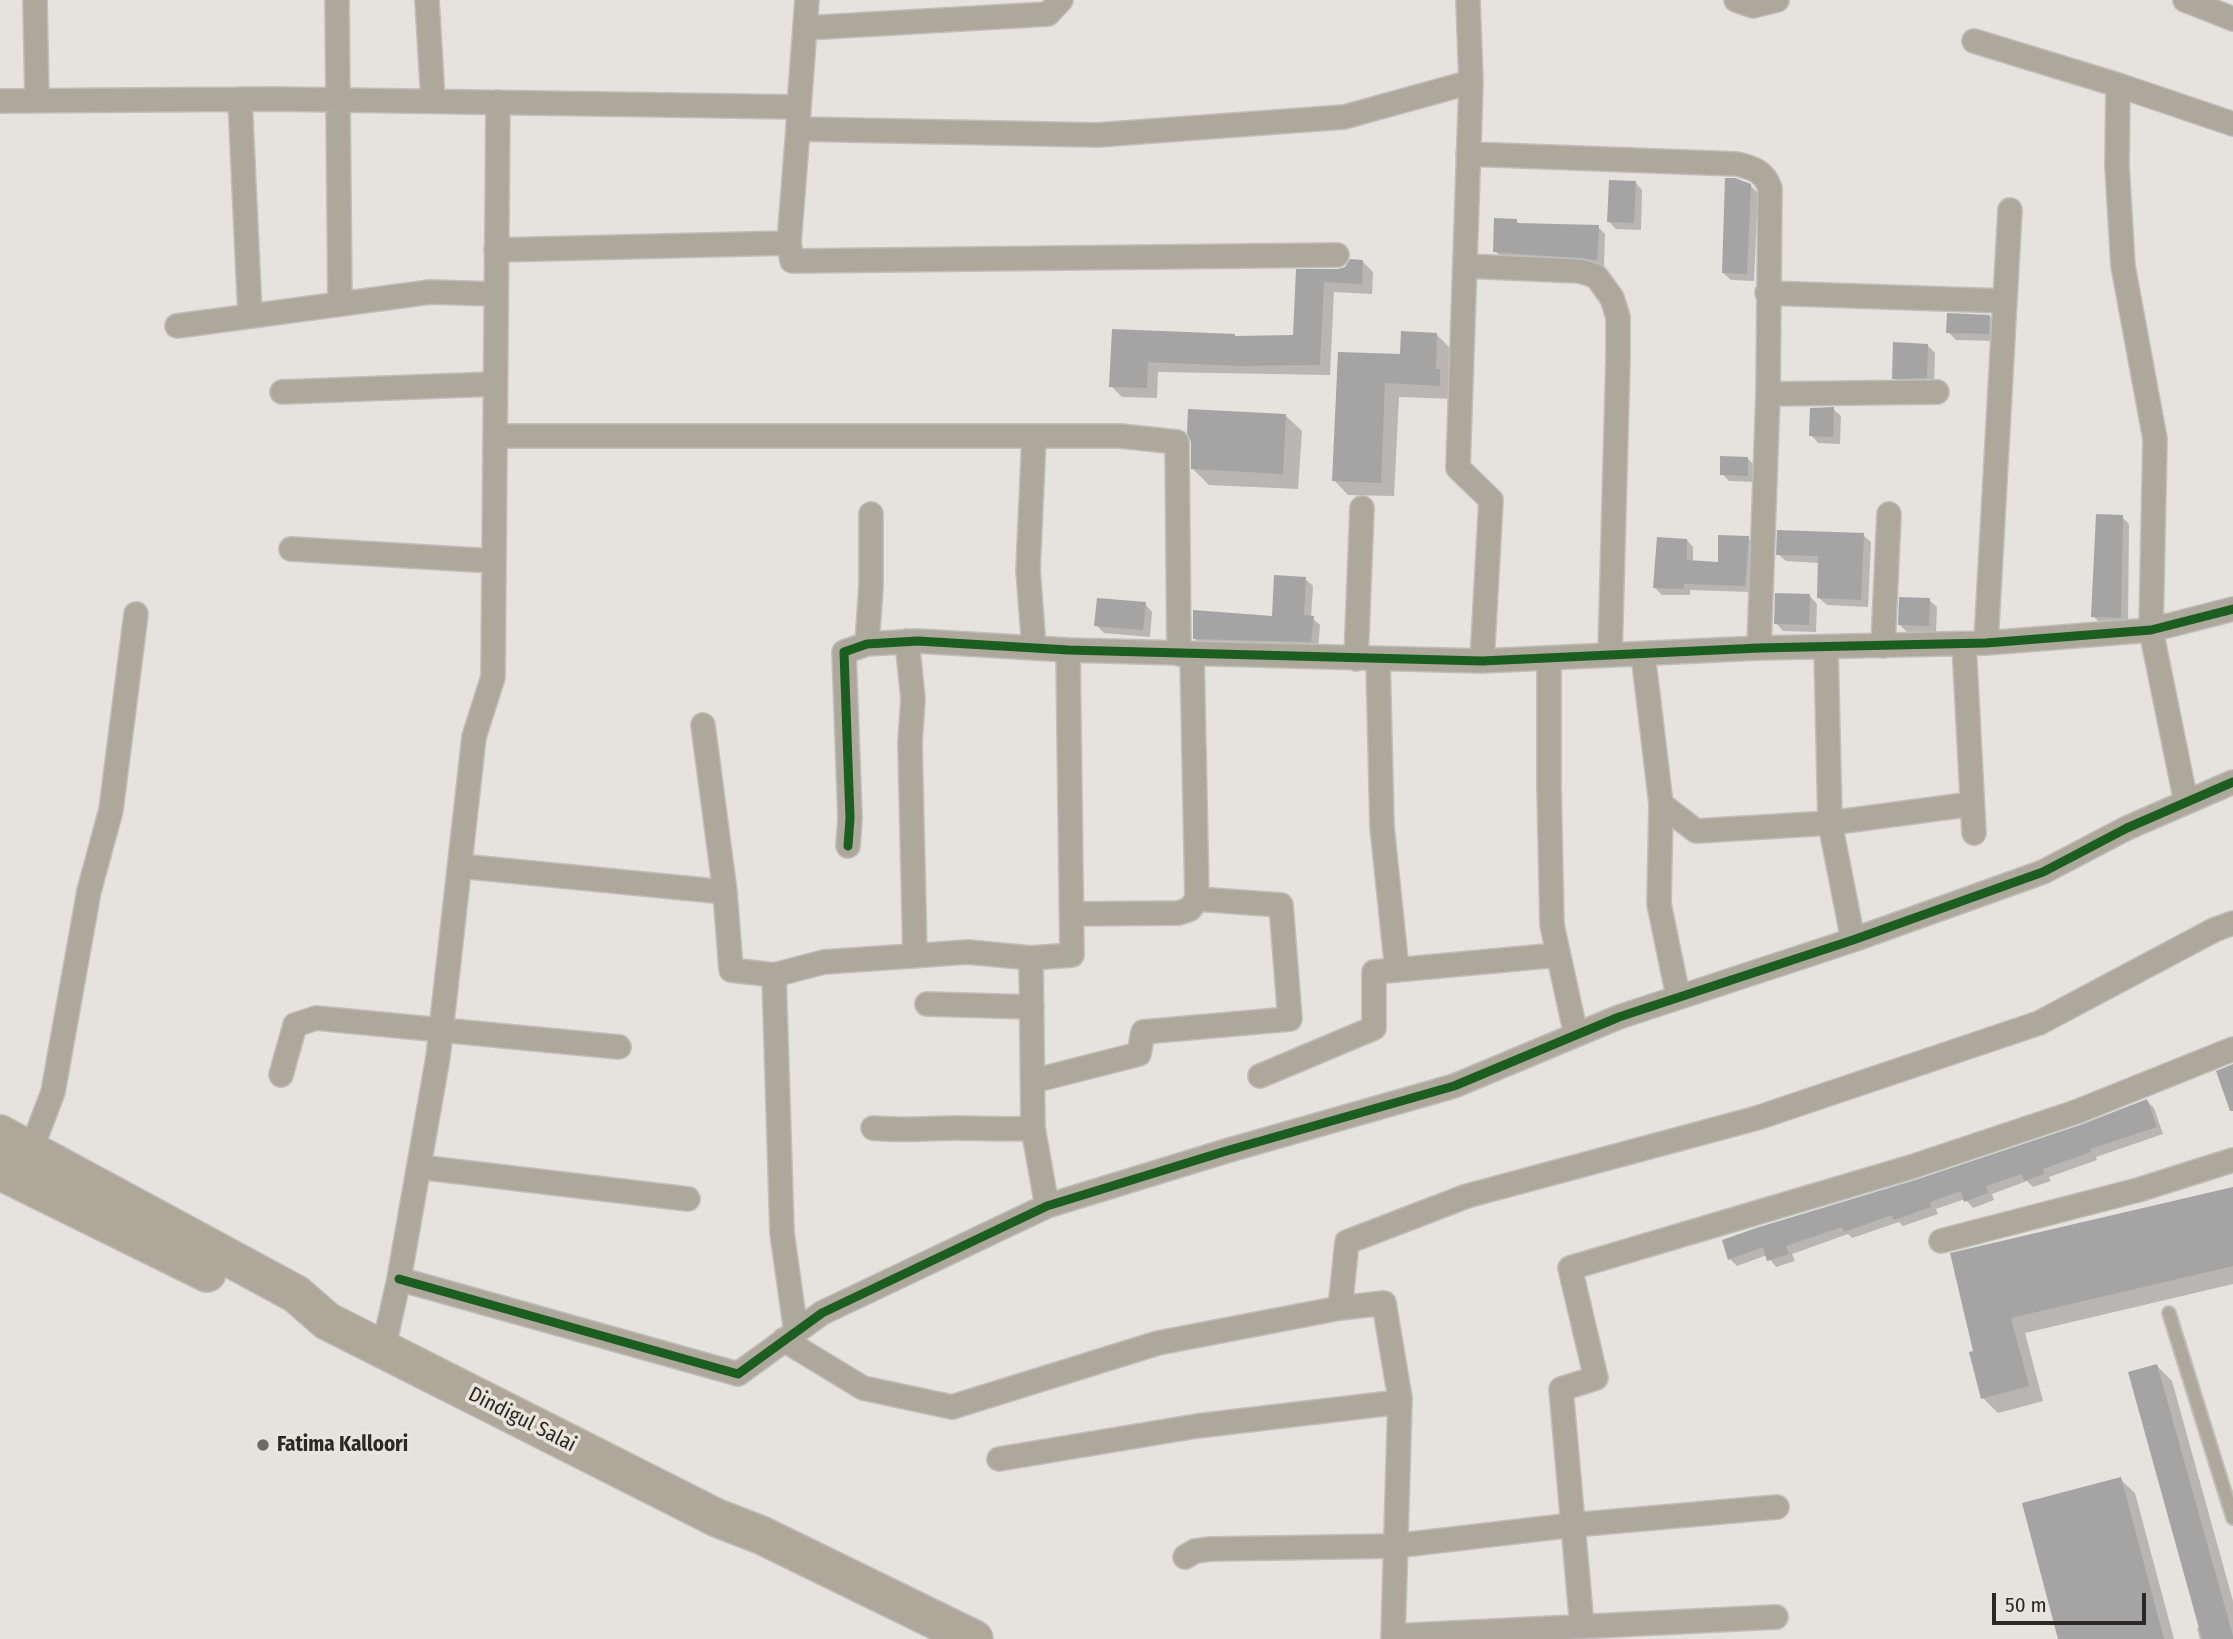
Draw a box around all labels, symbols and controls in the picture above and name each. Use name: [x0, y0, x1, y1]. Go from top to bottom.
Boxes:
street label: Dindigul Salai: [464, 1382, 580, 1458]
place label: Fatima Kalloori: [277, 1432, 408, 1458]
marker: Fatima Kalloori: [255, 1437, 271, 1453]
scale bar: [1995, 1580, 2149, 1624]
text: 50 m: [2005, 1592, 2047, 1618]

